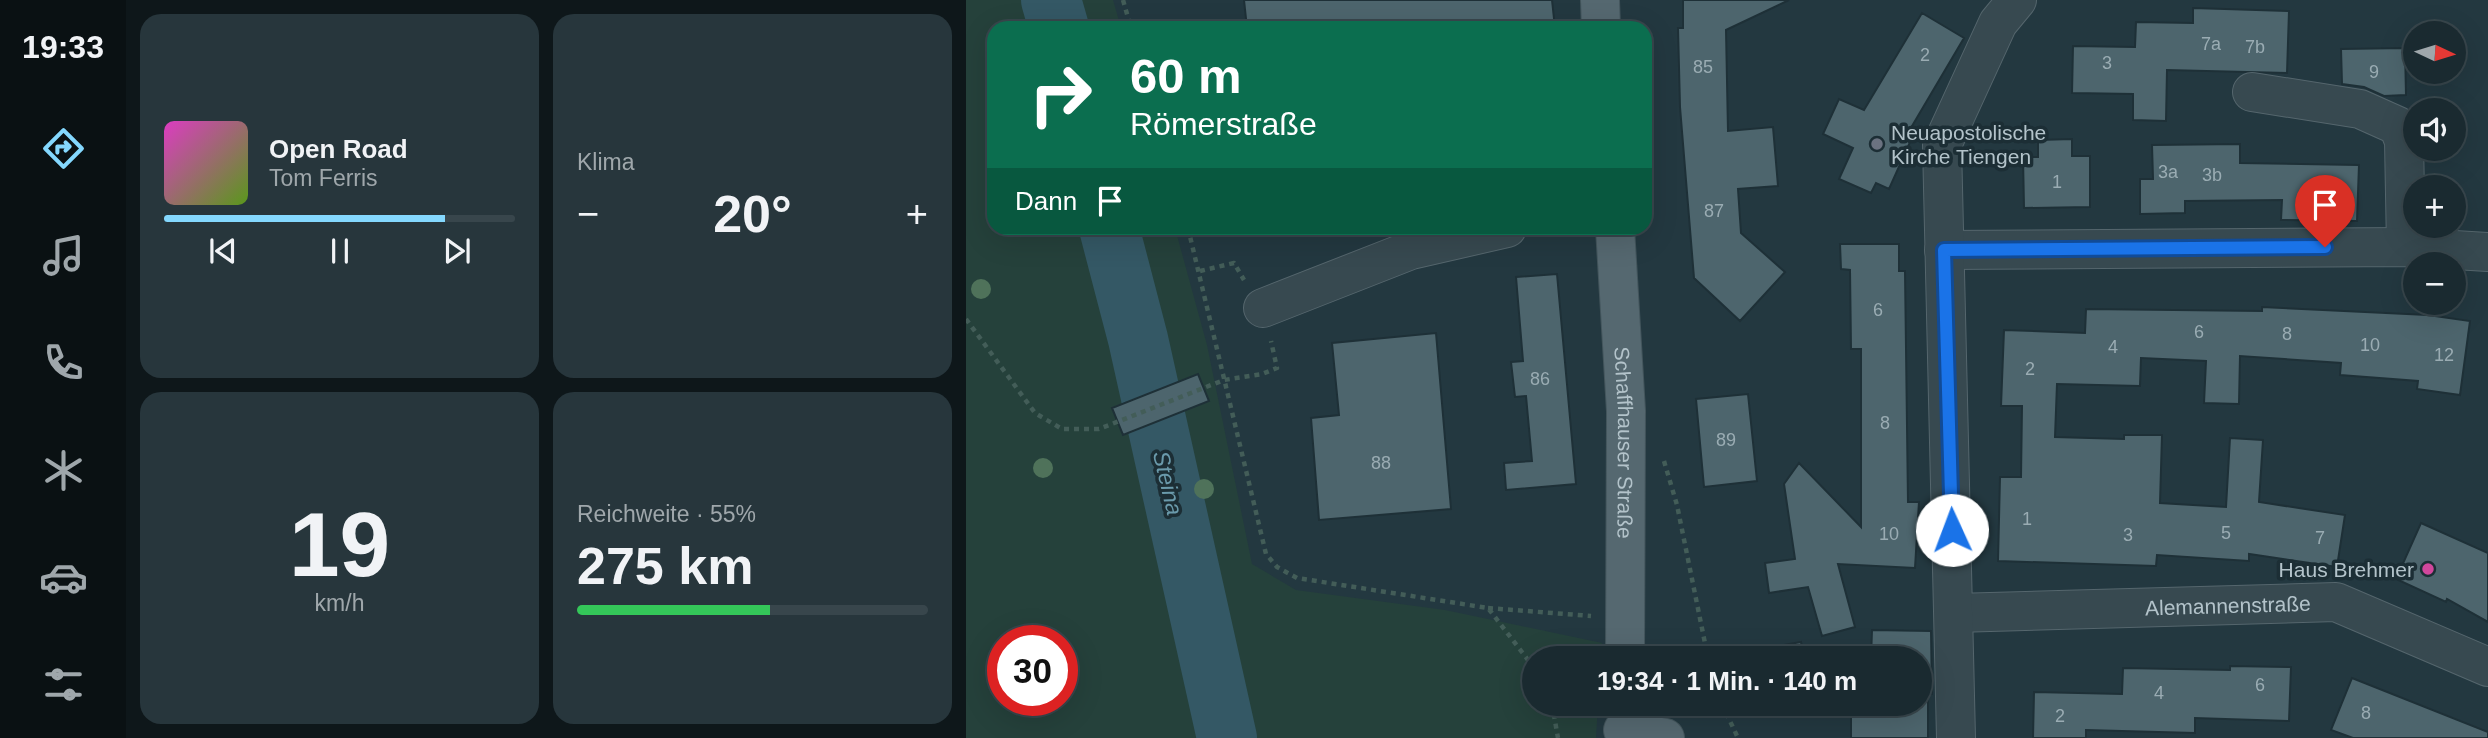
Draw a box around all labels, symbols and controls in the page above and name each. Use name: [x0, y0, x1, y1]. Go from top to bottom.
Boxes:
north arrow: [2403, 21, 2466, 84]
map controls: [2403, 21, 2466, 315]
text: 19:33: [22, 29, 104, 65]
house number: 7a: [2201, 34, 2222, 54]
house number: 7b: [2245, 37, 2265, 57]
house number: 2: [1920, 45, 1930, 65]
icon: right: [1015, 49, 1106, 140]
text: 60 m: [1130, 49, 1242, 103]
house number: 3: [2102, 53, 2112, 73]
house number: 85: [1693, 57, 1713, 77]
house number: 9: [2369, 62, 2379, 82]
button: sound: [2403, 98, 2466, 161]
text: Römerstraße: [1130, 106, 1317, 142]
place label: Neuapostolische Kirche Tiengen: [1891, 121, 2046, 168]
icon: directions: [39, 124, 88, 173]
text: Open Road: [269, 134, 408, 164]
marker: Neuapostolische Kirche Tiengen: [1869, 136, 1885, 152]
text: Klima: [577, 149, 635, 175]
house number: 3a: [2158, 162, 2179, 182]
text: Tom Ferris: [269, 165, 378, 191]
house number: 3b: [2202, 165, 2222, 185]
house number: 1: [2052, 172, 2062, 192]
pin: [2295, 175, 2355, 247]
button: +: [2403, 175, 2466, 238]
icon: arrive: [1091, 182, 1129, 220]
text: 20°: [713, 185, 792, 243]
text: Dann: [1015, 186, 1077, 216]
icon: arrive: [2306, 186, 2344, 224]
text: −: [577, 193, 599, 235]
text: +: [906, 193, 928, 235]
house number: 87: [1704, 201, 1724, 221]
icon: music: [39, 231, 88, 280]
icon: previous: [204, 232, 242, 270]
icon: pause: [321, 232, 359, 270]
icon: next: [438, 232, 476, 270]
button: −: [2403, 252, 2466, 315]
house number: 6: [1873, 300, 1883, 320]
house number: 6: [2194, 322, 2204, 342]
house number: 8: [2282, 324, 2292, 344]
house number: 10: [2360, 335, 2380, 355]
house number: 4: [2108, 337, 2118, 357]
icon: phone: [39, 338, 88, 387]
house number: 12: [2434, 345, 2454, 365]
street label: Schaffhauser Straße: [1611, 346, 1638, 539]
house number: 2: [2025, 359, 2035, 379]
house number: 86: [1530, 369, 1550, 389]
house number: 8: [1880, 413, 1890, 433]
house number: 89: [1716, 430, 1736, 450]
icon: climate: [39, 446, 88, 495]
water label: Steina: [1148, 448, 1188, 518]
house number: 88: [1371, 453, 1391, 473]
position arrow: [1915, 493, 1989, 567]
text: 19: [289, 494, 390, 595]
text: Reichweite · 55%: [577, 501, 756, 527]
house number: 1: [2022, 509, 2032, 529]
house number: 5: [2221, 523, 2231, 543]
house number: 10: [1879, 524, 1899, 544]
house number: 3: [2123, 525, 2133, 545]
house number: 7: [2315, 528, 2325, 548]
text: 275 km: [577, 537, 753, 595]
icon: car: [39, 553, 88, 602]
place label: Haus Brehmer: [2279, 558, 2414, 581]
marker: Haus Brehmer: [2420, 561, 2436, 577]
text: km/h: [315, 590, 364, 616]
street label: Alemannenstraße: [2145, 591, 2311, 619]
speed limit sign: 30: [987, 625, 1078, 716]
icon: filters: [39, 660, 88, 709]
text: 19:34 · 1 Min. · 140 m: [1597, 666, 1857, 696]
house number: 6: [2255, 675, 2265, 695]
house number: 4: [2154, 683, 2164, 703]
house number: 8: [2361, 703, 2371, 723]
house number: 2: [2055, 706, 2065, 726]

